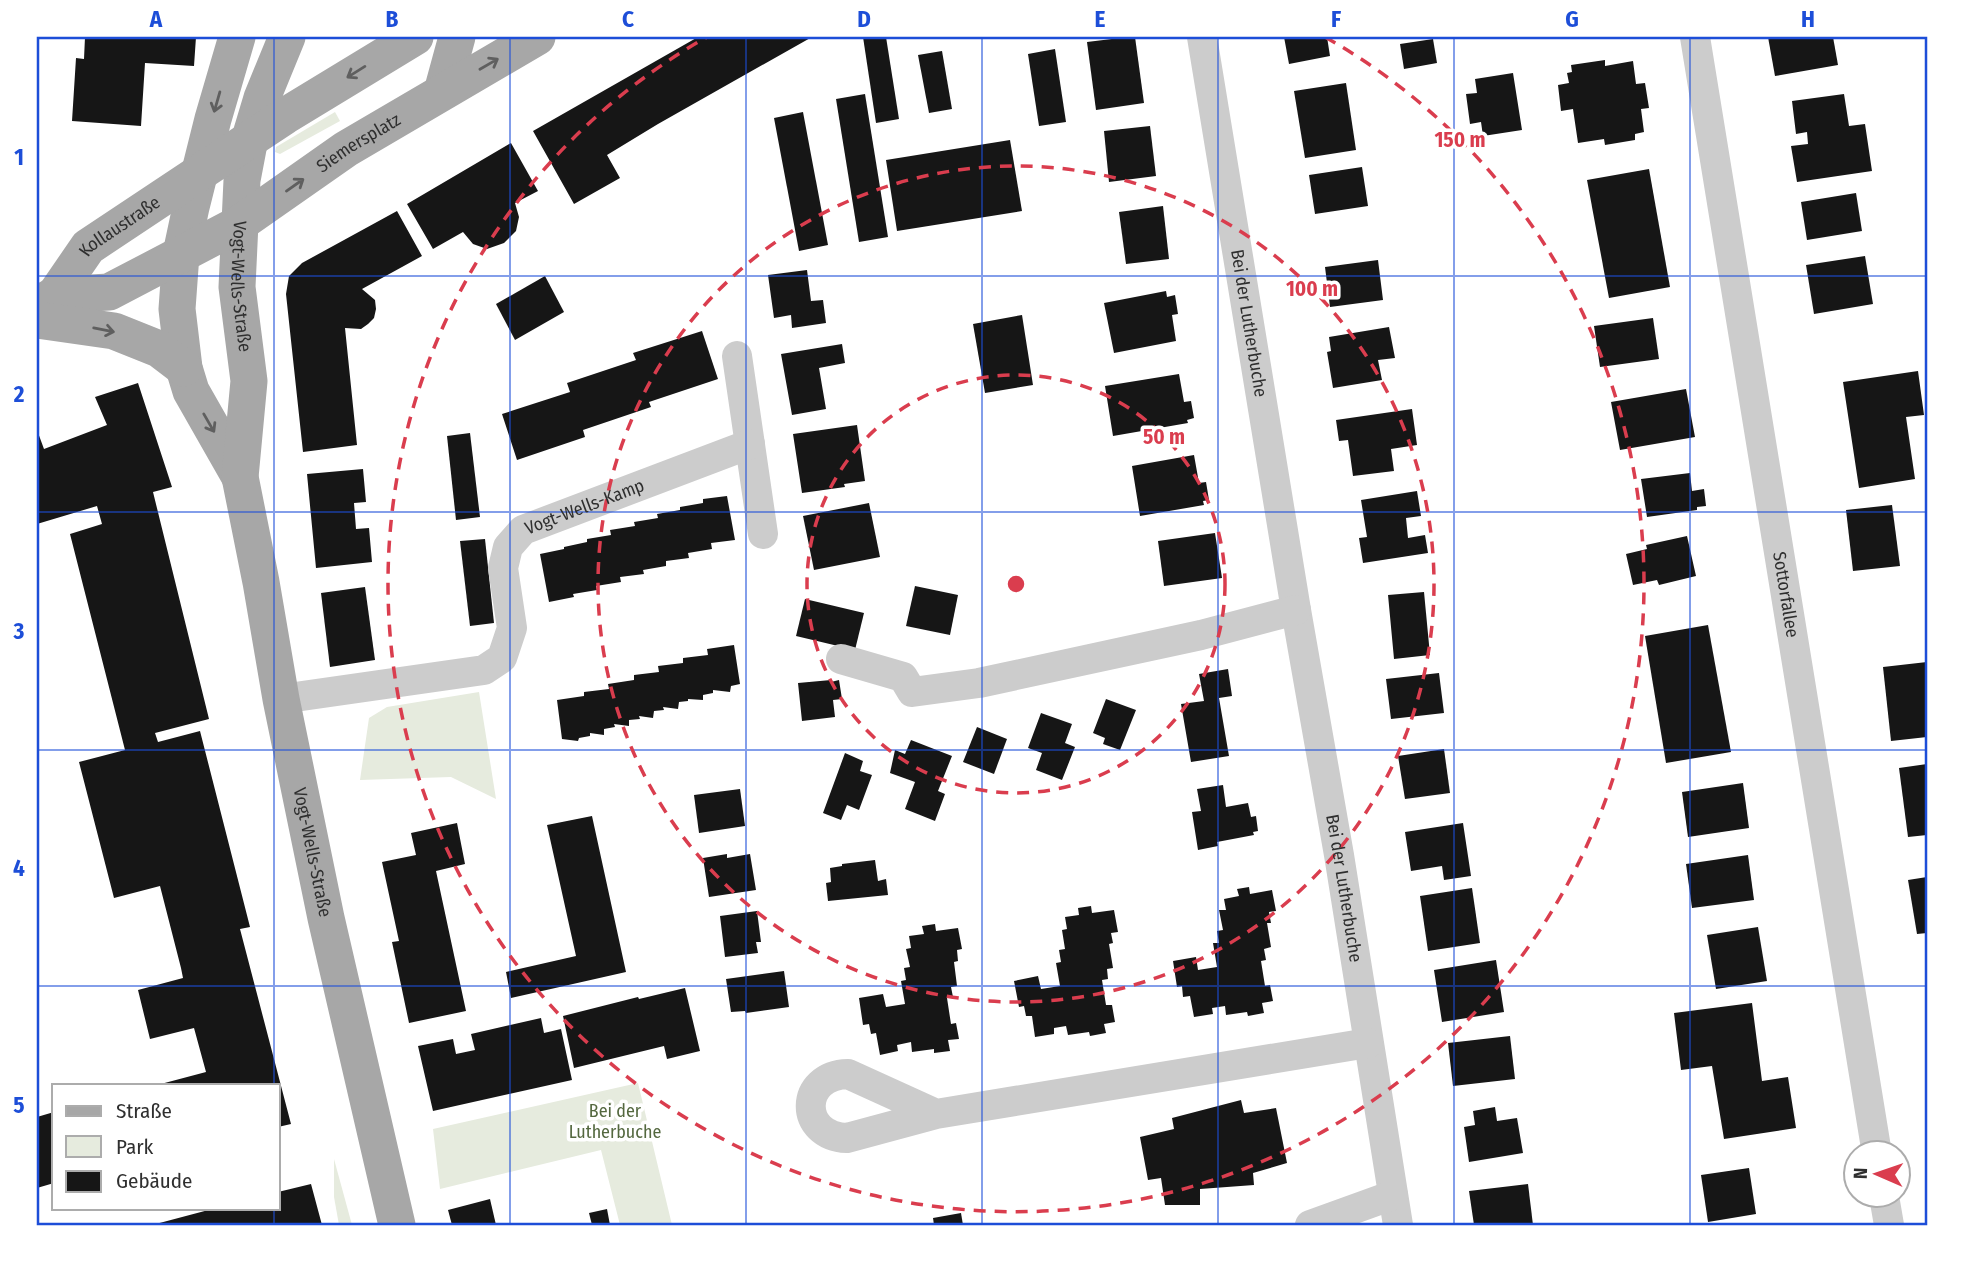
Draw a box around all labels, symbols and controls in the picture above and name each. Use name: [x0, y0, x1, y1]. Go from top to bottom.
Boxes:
text: A: [149, 5, 163, 33]
text: B: [386, 5, 399, 33]
text: C: [622, 5, 634, 33]
text: D: [857, 5, 871, 33]
text: E: [1095, 5, 1106, 33]
text: F: [1331, 5, 1341, 33]
text: G: [1565, 5, 1579, 33]
text: H: [1801, 5, 1815, 33]
one-way arrow: [479, 57, 499, 71]
one-way arrow: [347, 65, 367, 79]
one-way arrow: [210, 91, 223, 113]
street label: Siemersplatz: [312, 108, 405, 177]
text: 150 m: [1434, 127, 1486, 153]
text: 1: [14, 143, 24, 171]
one-way arrow: [285, 178, 304, 192]
street label: Kollaustraße: [74, 191, 164, 260]
street label: Vogt-Wells-Straße: [226, 220, 256, 353]
street label: Bei der Lutherbuche: [1226, 248, 1272, 399]
text: 100 m: [1286, 276, 1338, 302]
one-way arrow: [92, 324, 115, 337]
text: 2: [13, 380, 25, 408]
one-way arrow: [203, 413, 217, 433]
text: 50 m: [1143, 424, 1185, 450]
street label: Vogt-Wells-Kamp: [522, 474, 647, 539]
street label: Sottorfallee: [1768, 550, 1804, 639]
centre of rings: [1004, 572, 1028, 596]
text: 3: [13, 617, 25, 645]
street label: Vogt-Wells-Straße: [288, 786, 337, 919]
street label: Bei der Lutherbuche: [1321, 813, 1367, 964]
text: 4: [13, 854, 25, 882]
legend: [52, 1084, 280, 1210]
text: 5: [13, 1091, 25, 1119]
text: Straße: [116, 1098, 172, 1124]
park label: Bei der Lutherbuche: [569, 1100, 661, 1143]
text: Park: [116, 1134, 154, 1160]
north arrow: [1842, 1140, 1912, 1210]
text: N: [1849, 1167, 1872, 1180]
text: Gebäude: [116, 1168, 192, 1194]

